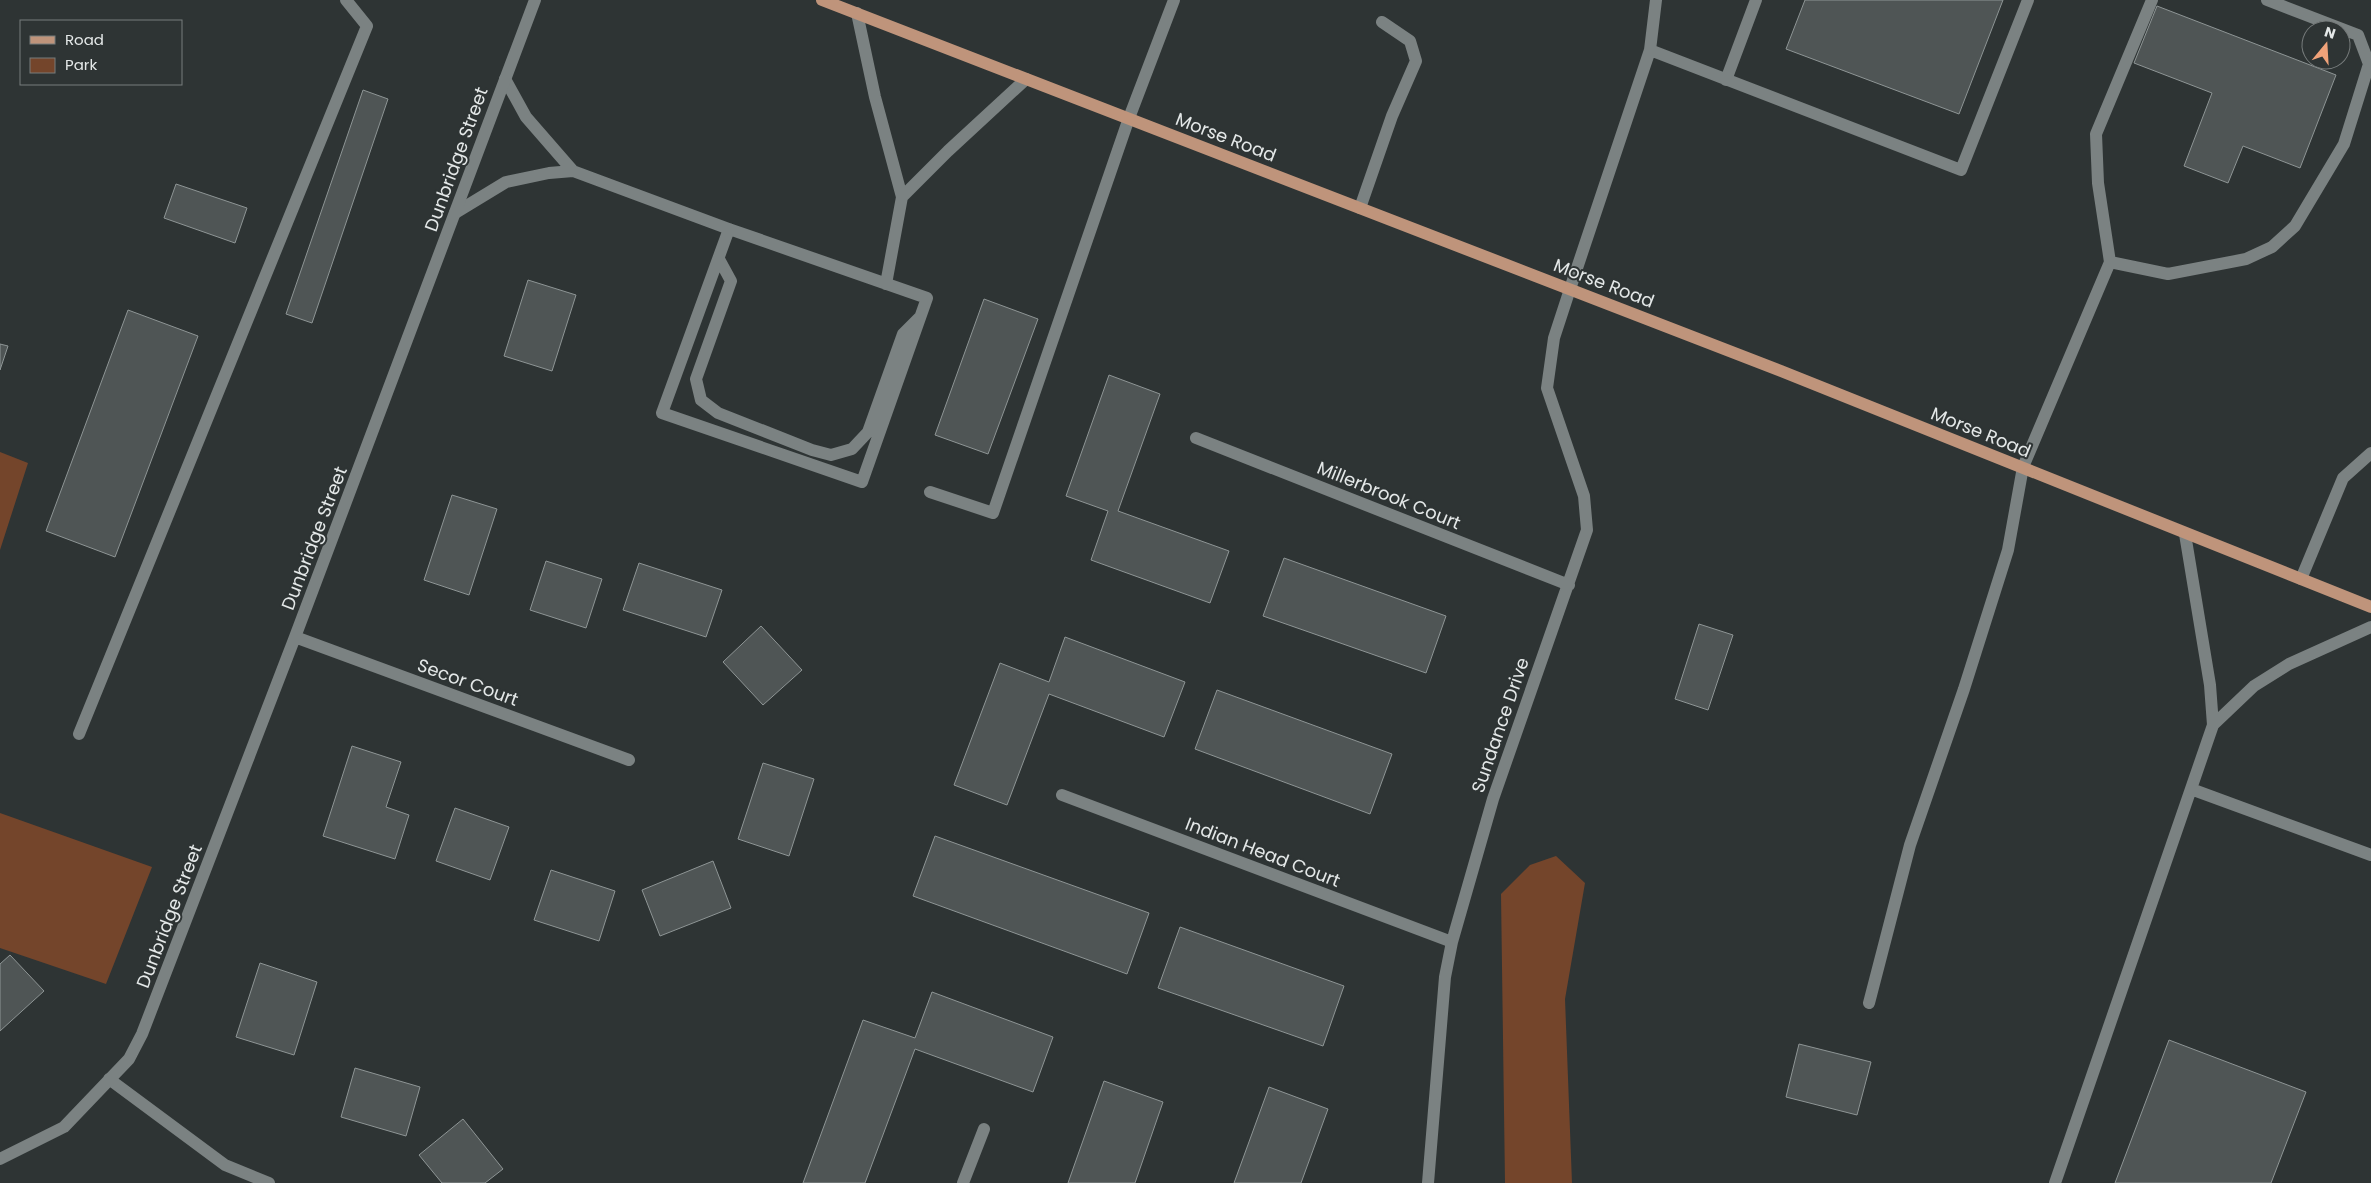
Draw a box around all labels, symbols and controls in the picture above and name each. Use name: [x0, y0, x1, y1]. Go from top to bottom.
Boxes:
legend: [20, 20, 182, 85]
north arrow: [2301, 20, 2351, 70]
text: N: [2322, 21, 2338, 44]
text: Road: [65, 29, 104, 50]
text: Park: [65, 54, 97, 75]
street label: Dunbridge Street: [418, 83, 494, 235]
street label: Morse Road: [1172, 106, 1280, 168]
street label: Morse Road: [1550, 252, 1658, 314]
street label: Morse Road: [1927, 401, 2035, 463]
street label: Millerbrook Court: [1313, 455, 1465, 535]
street label: Dunbridge Street: [275, 463, 353, 613]
street label: Secor Court: [414, 652, 522, 712]
street label: Sundance Drive: [1465, 654, 1535, 796]
street label: Indian Head Court: [1182, 811, 1344, 893]
street label: Dunbridge Street: [130, 841, 208, 991]

